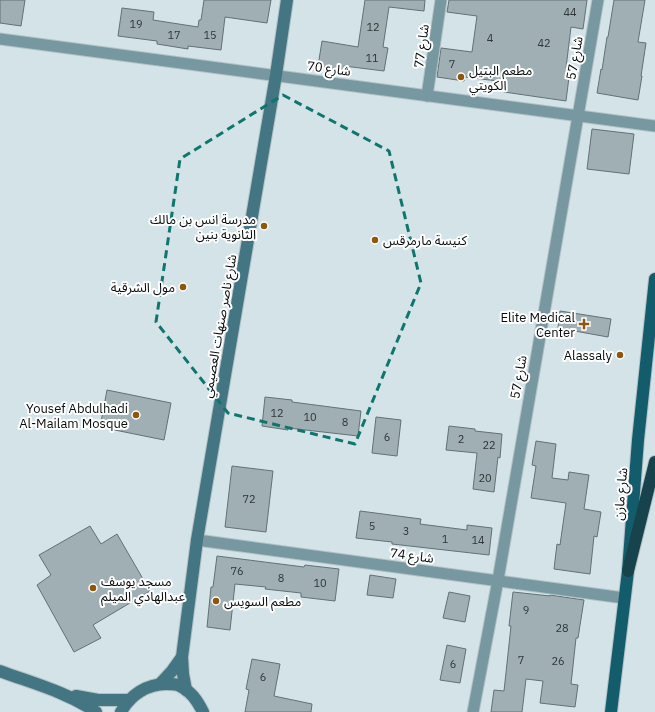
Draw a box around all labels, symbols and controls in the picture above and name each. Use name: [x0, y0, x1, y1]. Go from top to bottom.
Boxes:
house number: 44: [563, 5, 577, 19]
house number: 19: [129, 17, 143, 31]
house number: 12: [366, 20, 380, 34]
street label: شارع 77: [410, 23, 435, 69]
house number: 17: [167, 28, 181, 42]
house number: 15: [203, 28, 217, 42]
house number: 4: [487, 31, 494, 45]
street label: شارع 57: [562, 35, 589, 82]
house number: 42: [537, 36, 551, 50]
house number: 11: [365, 51, 379, 65]
street label: شارع 70: [306, 57, 352, 82]
house number: 7: [449, 57, 455, 71]
place label: مطعم البتيل الكويتي: [469, 62, 532, 96]
marker: مطعم البتيل الكويتي: [456, 72, 466, 82]
place label: مدرسة انس بن مالك الثانوية بنين: [150, 211, 256, 243]
marker: مدرسة انس بن مالك الثانوية بنين: [259, 221, 269, 231]
place label: كنيسة مارمرقس: [383, 232, 467, 249]
marker: كنيسة مارمرقس: [370, 235, 380, 245]
street label: شارع ناصر صنهات العصيمي: [198, 253, 243, 400]
place label: مول الشرقية: [111, 279, 175, 296]
marker: مول الشرقية: [178, 282, 188, 292]
place label: Elite Medical Center: [500, 309, 575, 341]
marker: Elite Medical Center: [578, 318, 590, 330]
place label: Alassaly: [564, 347, 613, 364]
marker: Alassaly: [615, 350, 625, 360]
street label: شارع 57: [506, 354, 533, 401]
place label: Yousef Abdulhadi Al-Mailam Mosque: [19, 400, 128, 432]
house number: 12: [270, 406, 284, 420]
marker: Yousef Abdulhadi Al-Mailam Mosque: [131, 410, 141, 420]
house number: 10: [303, 410, 317, 424]
house number: 8: [342, 415, 348, 429]
house number: 6: [384, 430, 390, 444]
house number: 2: [458, 432, 464, 446]
house number: 22: [482, 438, 496, 452]
street label: شارع مازن: [610, 467, 633, 521]
house number: 20: [478, 471, 492, 485]
house number: 72: [242, 492, 256, 506]
house number: 5: [369, 519, 375, 533]
house number: 3: [403, 524, 409, 538]
house number: 1: [442, 532, 449, 546]
house number: 14: [471, 533, 485, 547]
street label: شارع 74: [389, 544, 435, 569]
house number: 76: [230, 564, 244, 578]
house number: 8: [278, 571, 284, 585]
place label: مسجد يوسف عبدالهادي الميلم: [101, 573, 185, 607]
house number: 10: [313, 576, 327, 590]
marker: مسجد يوسف عبدالهادي الميلم: [88, 583, 98, 593]
place label: مطعم السويس: [224, 593, 301, 612]
marker: مطعم السويس: [211, 596, 221, 606]
house number: 9: [523, 603, 529, 617]
house number: 28: [555, 621, 569, 635]
house number: 7: [518, 653, 524, 667]
house number: 26: [551, 654, 565, 668]
house number: 6: [450, 657, 456, 671]
house number: 6: [260, 670, 266, 684]

